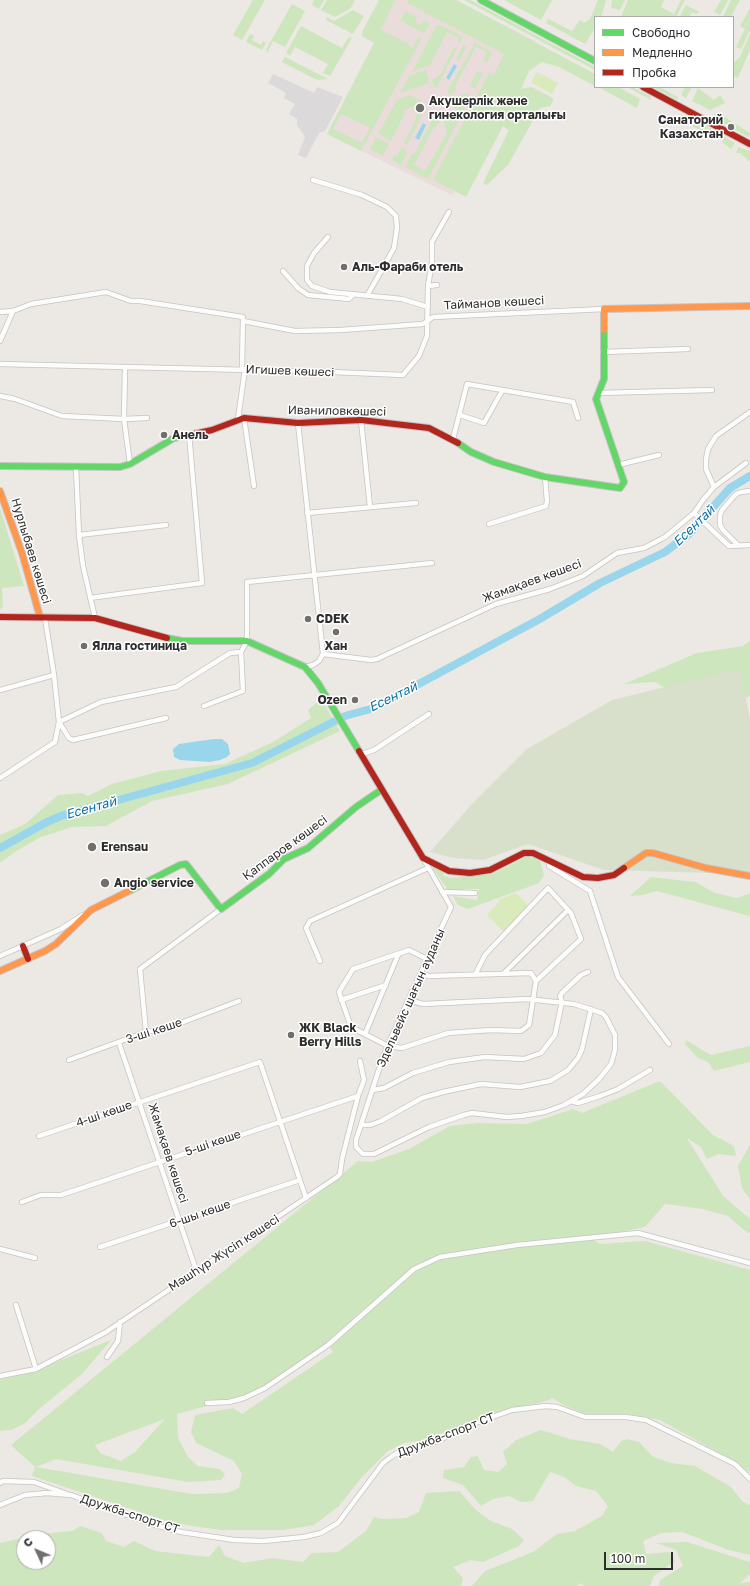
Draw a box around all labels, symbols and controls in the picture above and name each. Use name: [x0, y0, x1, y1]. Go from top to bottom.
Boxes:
legend: [594, 16, 734, 88]
text: Свободно: [632, 25, 690, 40]
text: Медленно: [632, 45, 692, 60]
text: Пробка: [632, 65, 676, 80]
place label: Акушерлік және гинекология орталығы: [429, 94, 566, 122]
marker: Акушерлік және гинекология орталығы: [414, 102, 426, 114]
place label: Санаторий Казахстан: [658, 113, 723, 141]
marker: Санаторий Казахстан: [726, 122, 736, 132]
place label: Аль-Фараби отель: [352, 260, 463, 274]
marker: Аль-Фараби отель: [339, 262, 349, 272]
street label: Тайманов көшесі: [443, 293, 545, 313]
street label: Игишев көшесі: [245, 362, 335, 380]
street label: Иваниловкөшесі: [288, 403, 386, 419]
place label: Анель: [172, 428, 209, 442]
marker: Анель: [159, 430, 169, 440]
street label: Нурлыбаев көшесі: [8, 496, 54, 606]
water label: Есентай: [670, 502, 718, 550]
street label: Жамақаев көшесі: [481, 556, 583, 606]
place label: CDEK: [316, 612, 349, 626]
marker: CDEK: [303, 614, 313, 624]
marker: Хан: [331, 627, 341, 637]
place label: Ялла гостиница: [92, 639, 187, 653]
place label: Хан: [325, 639, 347, 653]
marker: Ялла гостиница: [79, 641, 89, 651]
water label: Есентай: [366, 679, 420, 715]
place label: Ozen: [317, 693, 347, 707]
marker: Ozen: [350, 695, 360, 705]
water label: Есентай: [64, 793, 118, 823]
street label: Қаппаров көшесі: [240, 812, 330, 884]
place label: Erensau: [101, 840, 148, 854]
marker: Erensau: [86, 841, 98, 853]
place label: Angio service: [114, 876, 194, 890]
marker: Angio service: [99, 877, 111, 889]
street label: Эдельвейс шағын ауданы: [374, 926, 448, 1070]
street label: 3-ші көше: [124, 1015, 184, 1047]
place label: ЖК Black Berry Hills: [299, 1021, 362, 1049]
marker: ЖК Black Berry Hills: [286, 1030, 296, 1040]
street label: 4-ші көше: [74, 1098, 134, 1130]
street label: Жамақаев көшесі: [145, 1101, 191, 1205]
street label: 5-ші көше: [183, 1127, 243, 1159]
street label: 6-шы көше: [167, 1197, 233, 1231]
street label: Мәшhүр Жүсіп көшесі: [166, 1212, 282, 1294]
street label: Дружба-спорт СТ: [395, 1410, 497, 1460]
street label: Дружба-спорт СТ: [79, 1491, 181, 1537]
north arrow: [16, 1530, 56, 1570]
text: С: [20, 1535, 35, 1549]
scale bar: [606, 1544, 675, 1570]
text: 100 m: [611, 1551, 645, 1566]

